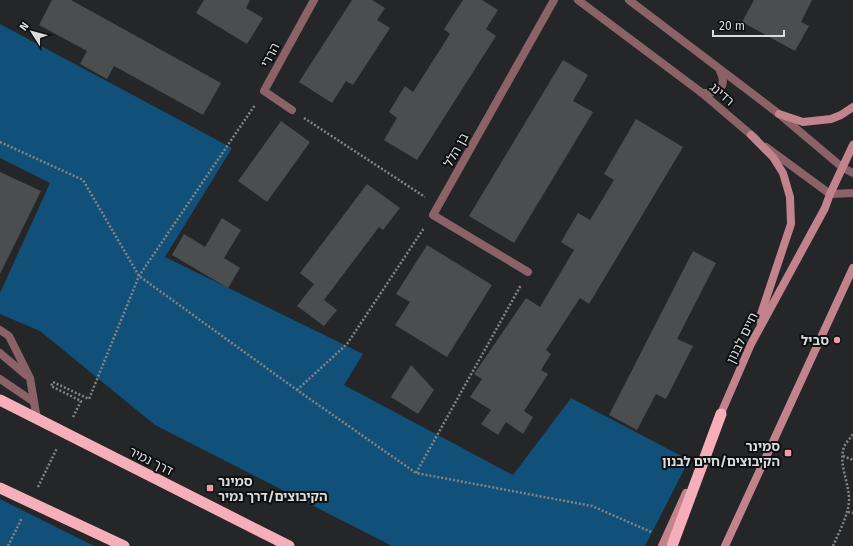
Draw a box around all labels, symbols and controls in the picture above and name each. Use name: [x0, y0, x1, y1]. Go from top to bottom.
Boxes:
north arrow: [12, 12, 52, 52]
scale bar: [713, 12, 784, 38]
text: 20 m: [719, 19, 745, 33]
text: N: [17, 20, 32, 33]
street label: הררי: [257, 40, 283, 70]
street label: רדינג: [707, 79, 737, 109]
street label: בן הלל: [440, 130, 472, 170]
street label: חיים לבנון: [723, 310, 761, 366]
place label: סביל: [801, 333, 829, 348]
marker: סביל: [832, 335, 842, 345]
place label: סמינר הקיבוצים/חיים לבנון: [662, 439, 780, 469]
street label: דרך נמיר: [126, 444, 176, 478]
marker: סמינר הקיבוצים/חיים לבנון: [783, 448, 793, 458]
place label: סמינר הקיבוצים/דרך נמיר: [218, 474, 328, 504]
marker: סמינר הקיבוצים/דרך נמיר: [205, 483, 215, 493]

